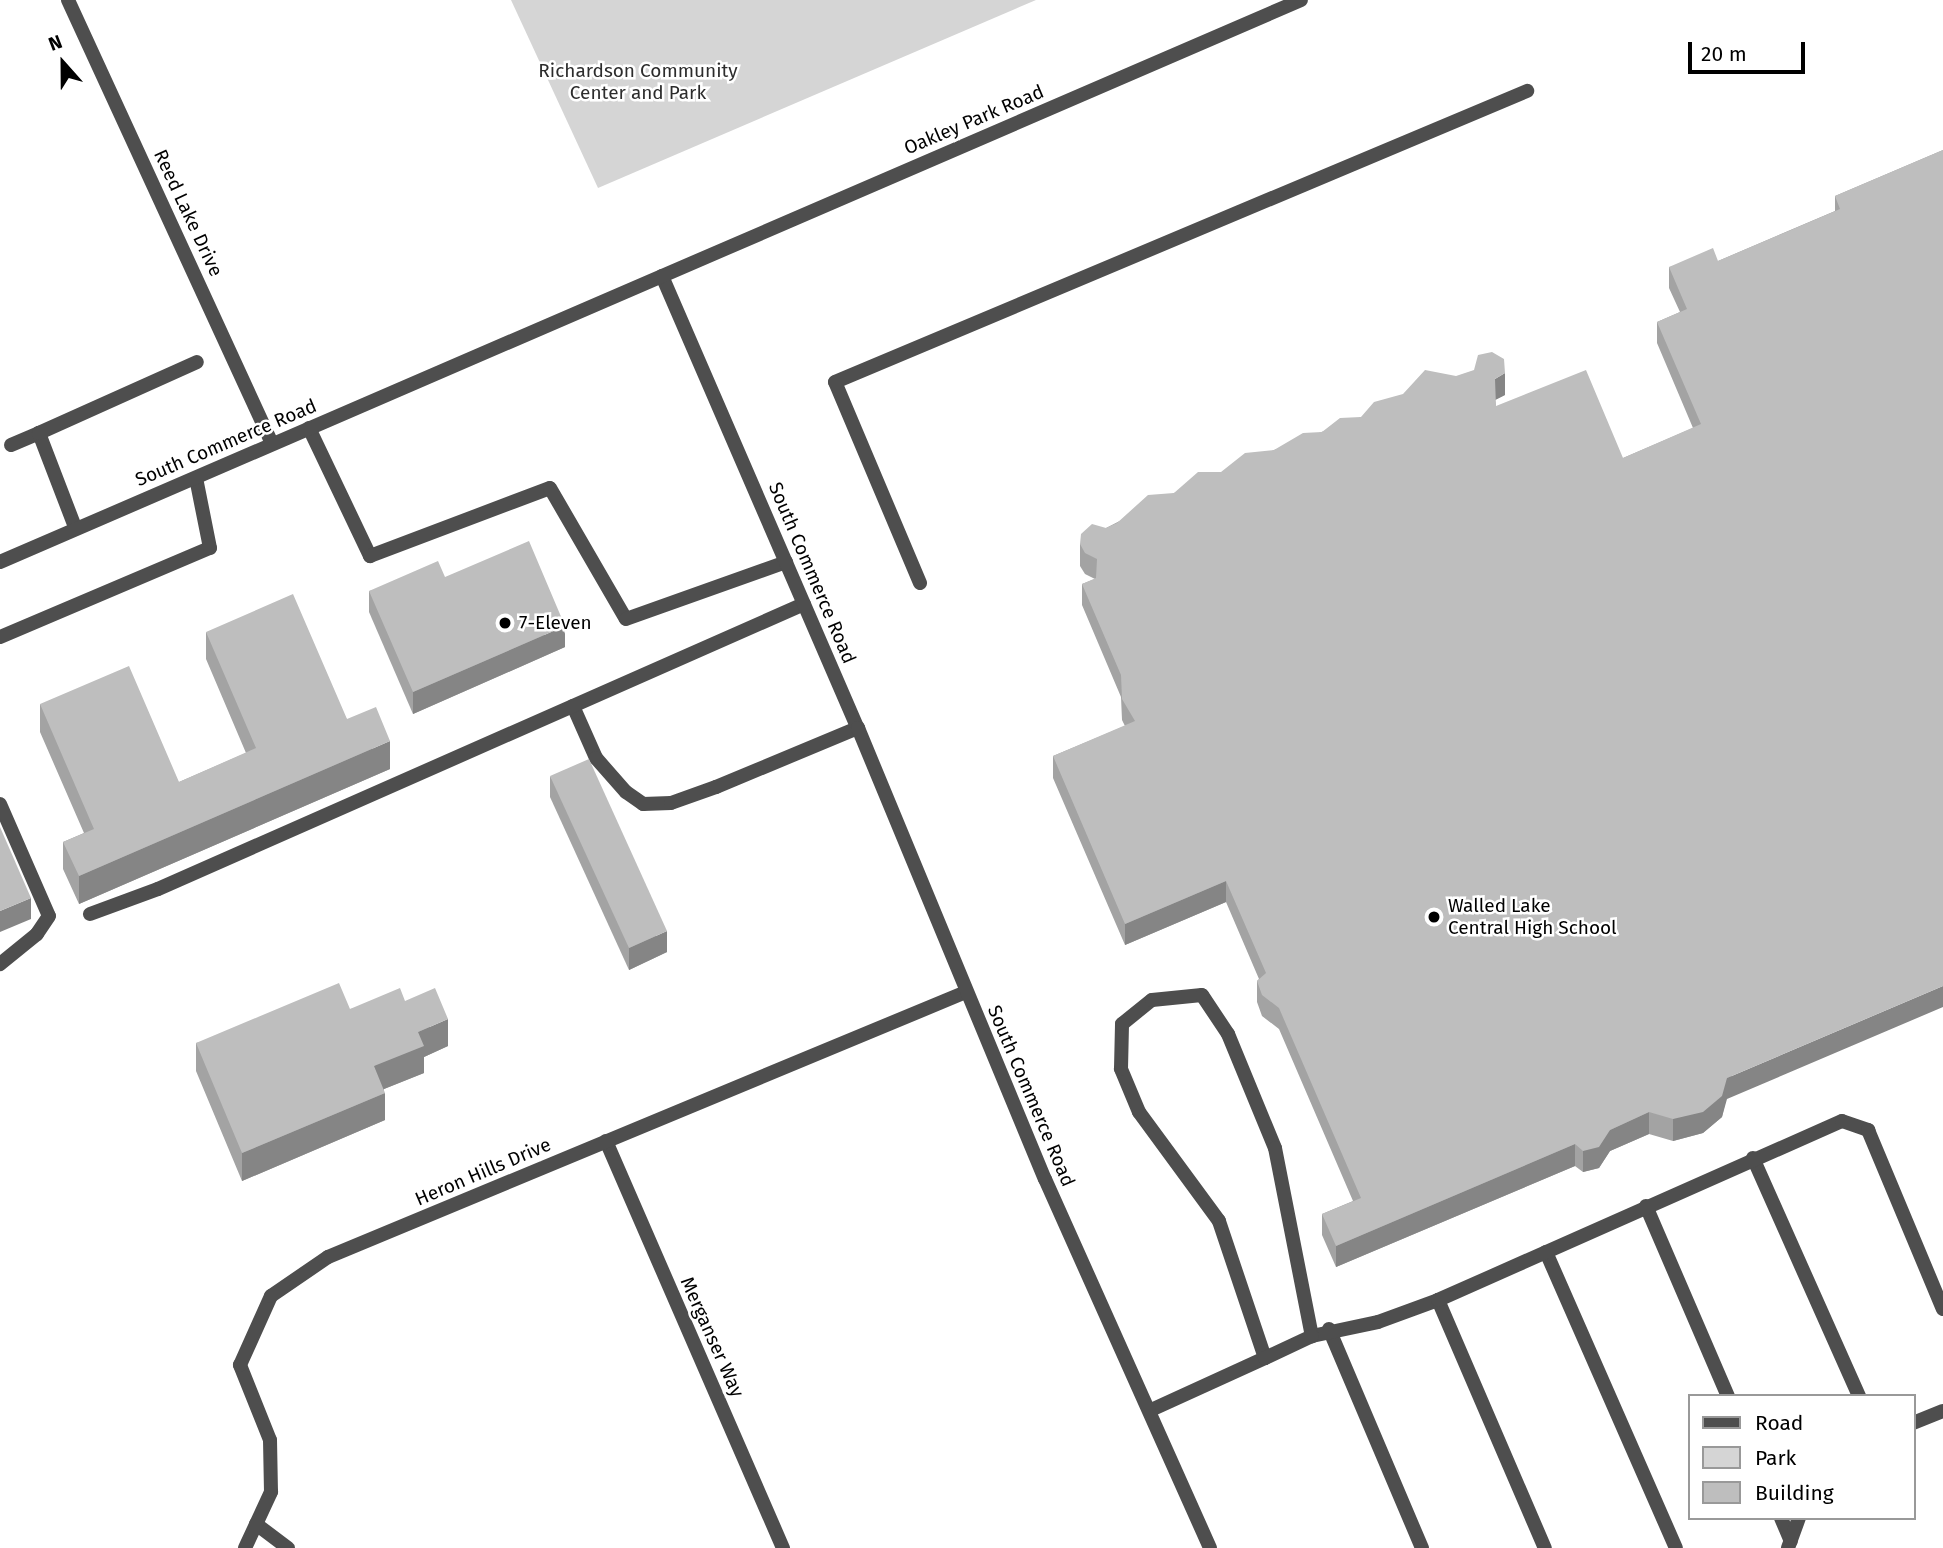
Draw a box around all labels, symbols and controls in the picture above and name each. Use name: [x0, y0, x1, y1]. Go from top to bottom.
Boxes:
north arrow: [28, 28, 98, 98]
scale bar: [1691, 28, 1808, 72]
text: N: [45, 30, 65, 56]
text: 20 m: [1701, 41, 1747, 67]
park label: Richardson Community Center and Park: [538, 60, 738, 104]
street label: Oakley Park Road: [901, 80, 1047, 160]
street label: Reed Lake Drive: [149, 146, 227, 280]
street label: South Commerce Road: [132, 395, 320, 491]
street label: South Commerce Road: [764, 479, 860, 667]
place label: 7-Eleven: [519, 612, 592, 634]
marker: 7-Eleven: [497, 615, 513, 631]
place label: Walled Lake Central High School: [1448, 895, 1617, 939]
marker: Walled Lake Central High School: [1426, 909, 1442, 925]
street label: South Commerce Road: [983, 1002, 1079, 1190]
street label: Heron Hills Drive: [412, 1133, 554, 1211]
street label: Merganser Way: [675, 1273, 749, 1401]
legend: [1688, 1394, 1915, 1520]
text: Road: [1755, 1410, 1803, 1436]
text: Park: [1755, 1445, 1796, 1471]
text: Building: [1755, 1480, 1834, 1506]

